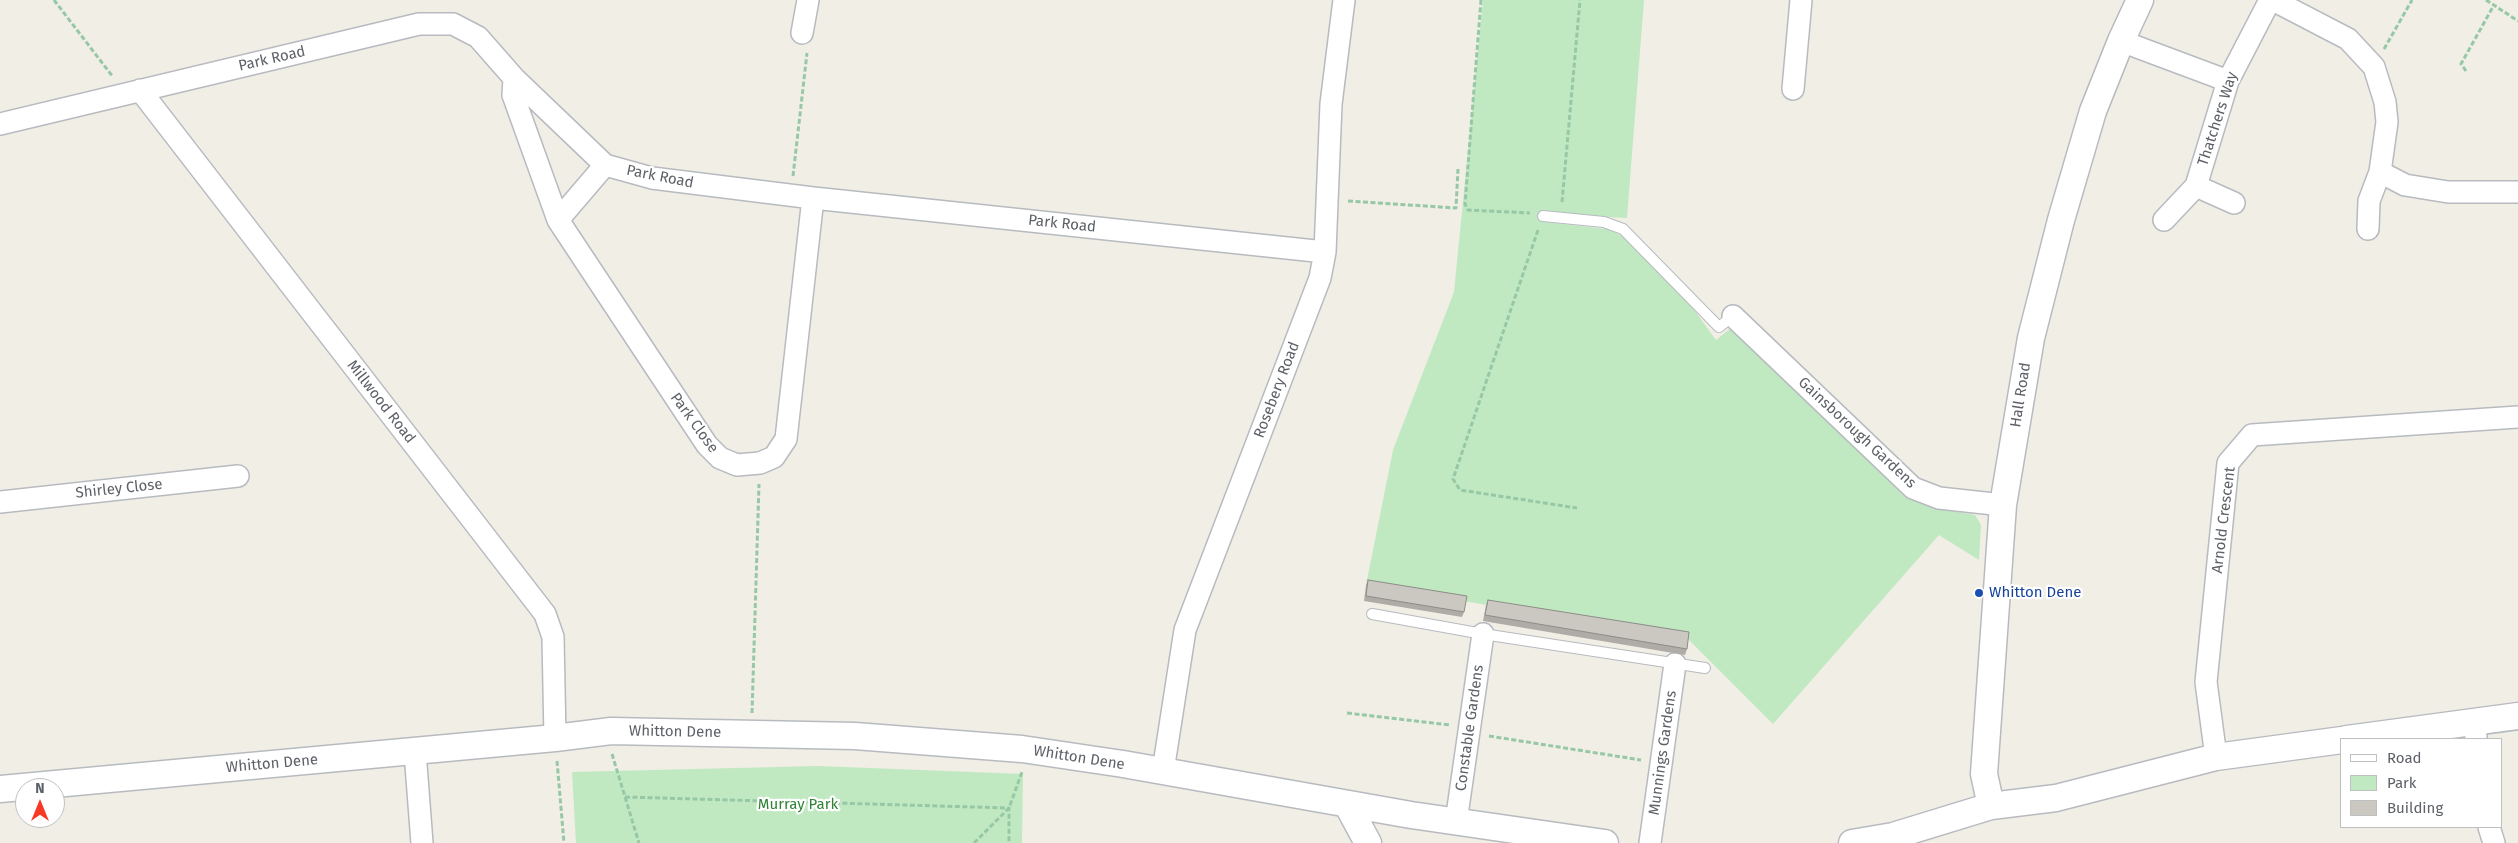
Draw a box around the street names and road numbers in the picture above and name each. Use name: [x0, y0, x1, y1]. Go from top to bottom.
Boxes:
street label: Park Road: [237, 43, 307, 75]
street label: Thatchers Way: [2194, 70, 2242, 168]
street label: Park Road: [625, 162, 695, 192]
street label: Park Road: [1027, 211, 1097, 237]
street label: Rosebery Road: [1250, 339, 1304, 441]
street label: Millwood Road: [343, 357, 419, 447]
street label: Hall Road: [2007, 361, 2035, 429]
street label: Gainsborough Gardens: [1794, 374, 1920, 492]
street label: Park Close: [666, 389, 722, 457]
street label: Arnold Crescent: [2209, 466, 2239, 574]
street label: Shirley Close: [75, 475, 163, 503]
street label: Constable Gardens: [1452, 664, 1488, 792]
street label: Munnings Gardens: [1645, 690, 1681, 816]
street label: Whitton Dene: [629, 722, 721, 742]
street label: Whitton Dene: [1032, 742, 1126, 774]
street label: Whitton Dene: [225, 751, 319, 777]

